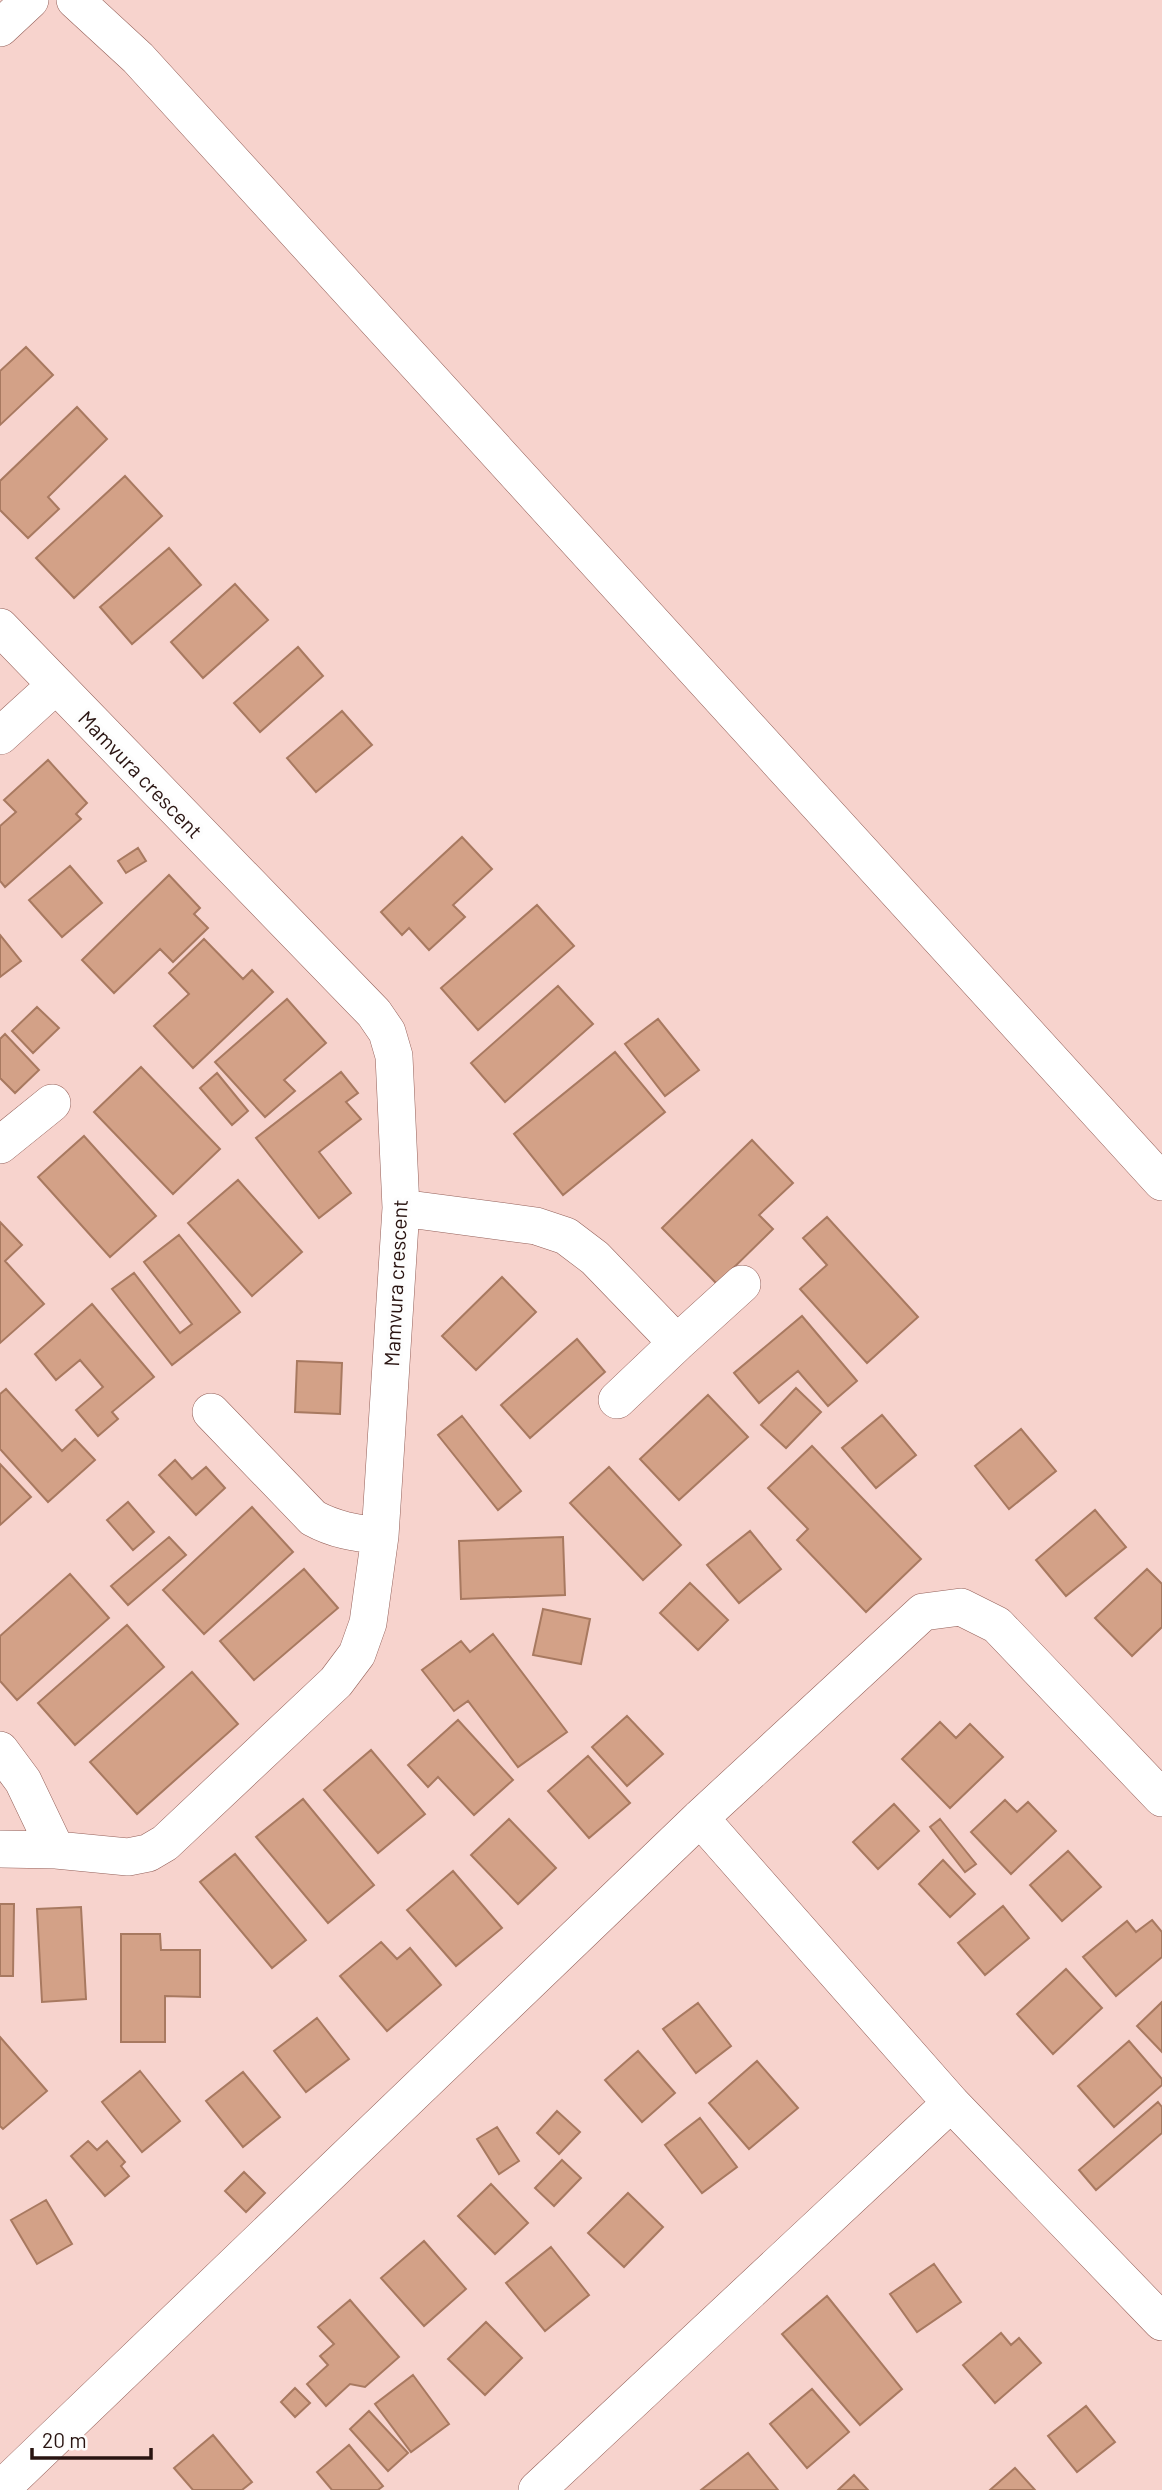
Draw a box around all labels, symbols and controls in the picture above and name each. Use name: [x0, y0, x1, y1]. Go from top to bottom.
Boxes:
street label: Mamvura crescent: [74, 705, 208, 843]
street label: Mamvura crescent: [378, 1199, 412, 1367]
scale bar: [32, 2416, 150, 2460]
text: 20 m: [42, 2427, 87, 2452]

